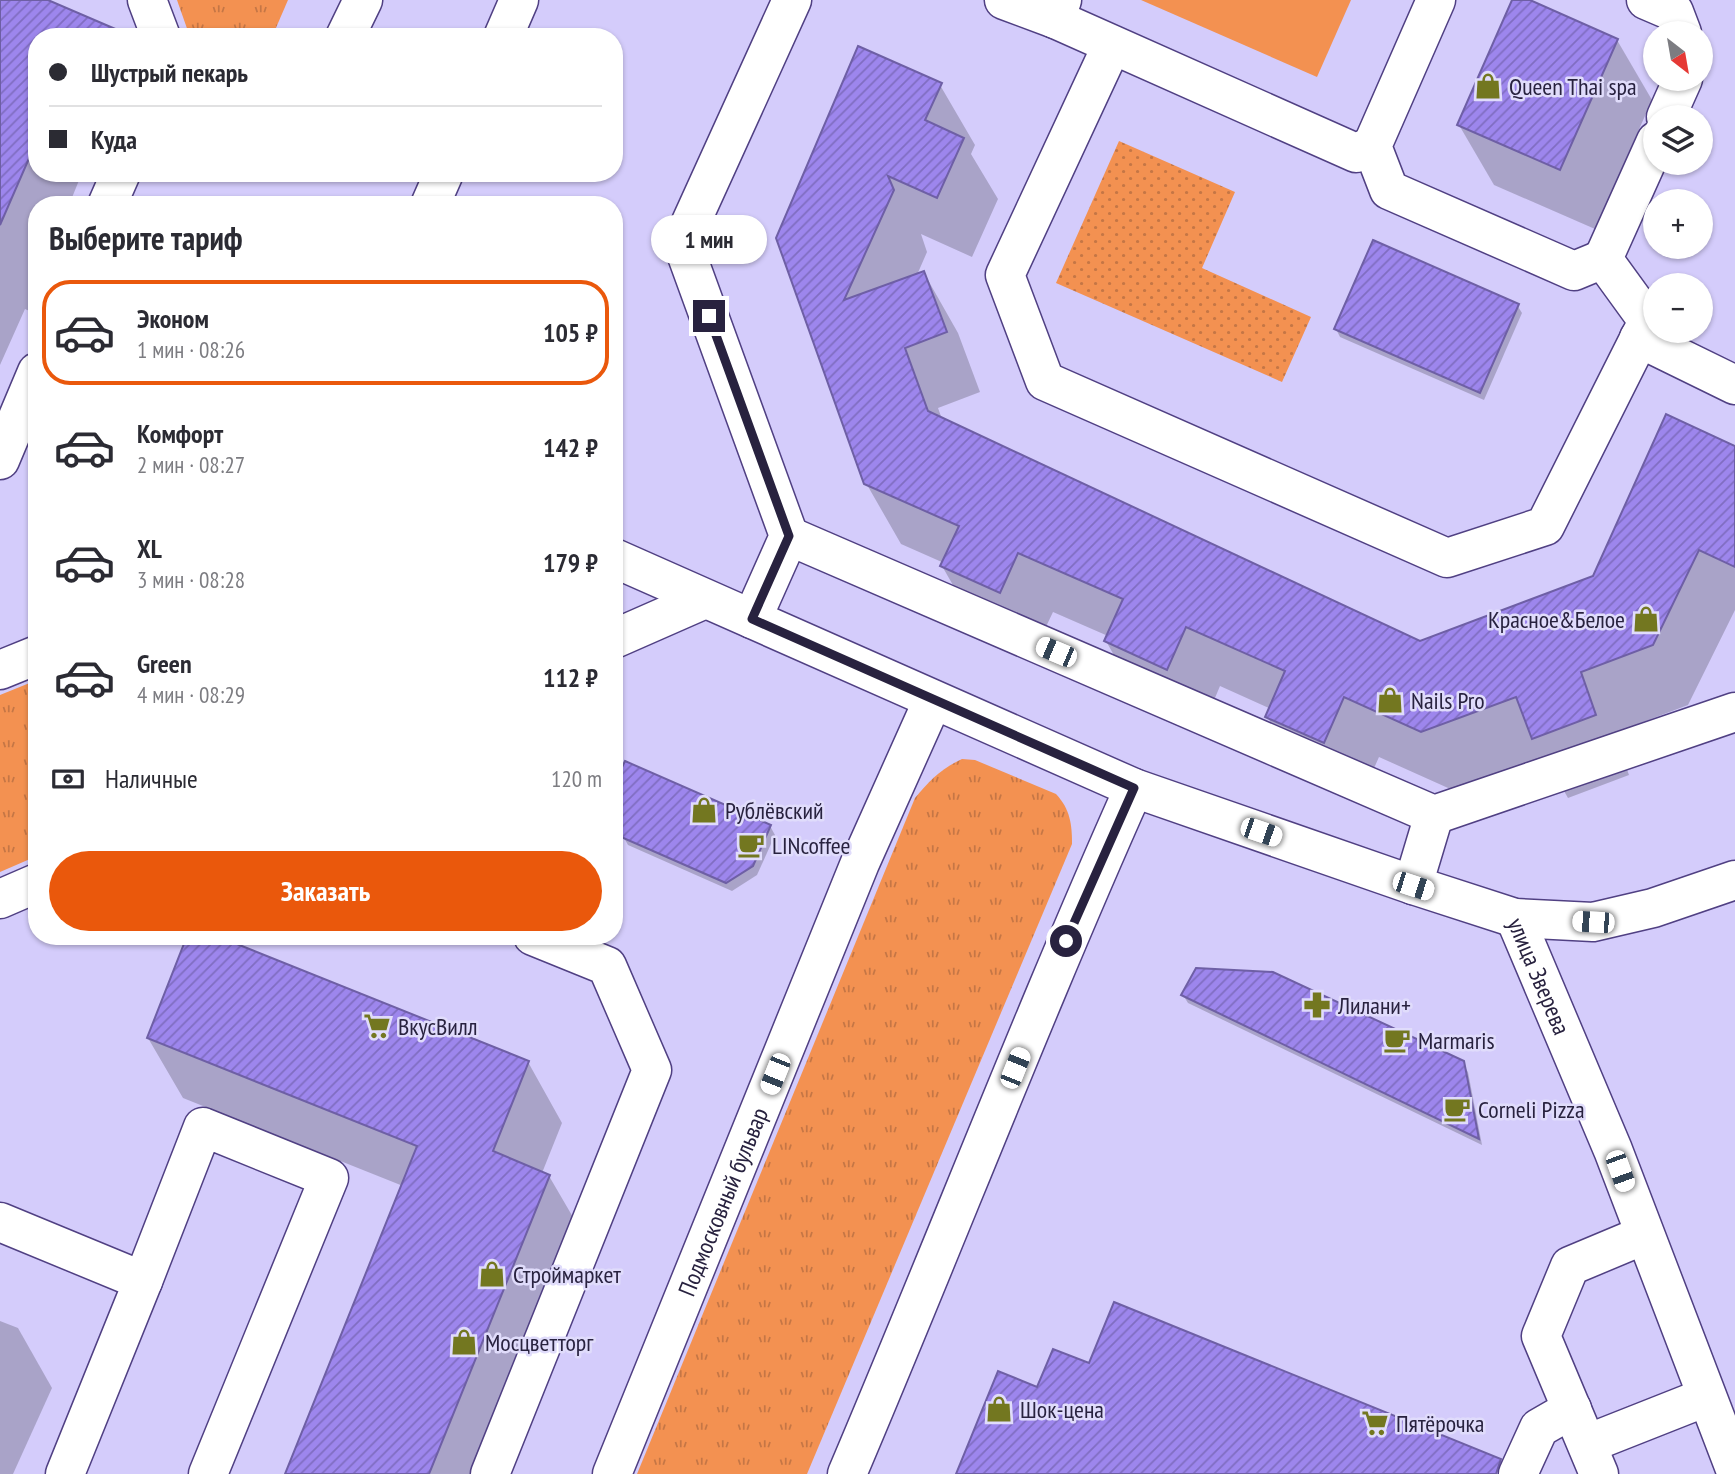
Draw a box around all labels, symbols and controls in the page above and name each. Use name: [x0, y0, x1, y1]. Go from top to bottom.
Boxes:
north arrow: [1643, 21, 1713, 91]
map controls: [1643, 21, 1713, 343]
text: Шустрый пекарь: [91, 56, 248, 89]
shop icon: Queen Thai spa: [1473, 71, 1503, 101]
place label: Queen Thai spa: [1509, 71, 1637, 102]
button: layers: [1643, 105, 1713, 175]
text: Куда: [91, 123, 137, 156]
button: +: [1643, 189, 1713, 259]
callout: 1 мин: [651, 215, 767, 264]
text: Выберите тариф: [49, 217, 243, 259]
text: 1 мин: [684, 225, 734, 254]
button: −: [1643, 273, 1713, 343]
route end: [693, 300, 725, 332]
icon: car: [53, 301, 116, 364]
text: Эконом: [137, 302, 209, 335]
text: 105 ₽: [543, 316, 598, 349]
text: 1 мин · 08:26: [137, 335, 245, 364]
icon: car: [53, 416, 116, 479]
text: Комфорт: [137, 417, 223, 450]
text: 142 ₽: [543, 431, 598, 464]
text: 2 мин · 08:27: [137, 450, 245, 479]
icon: car: [53, 531, 116, 594]
text: XL: [137, 532, 162, 565]
text: 179 ₽: [543, 546, 598, 579]
text: 3 мин · 08:28: [137, 565, 245, 594]
place label: Красное&Белое: [1488, 604, 1625, 635]
shop icon: Красное&Белое: [1631, 604, 1661, 634]
car: [1033, 634, 1080, 670]
icon: car: [53, 646, 116, 709]
text: Green: [137, 647, 192, 680]
text: 112 ₽: [543, 661, 598, 694]
text: 4 мин · 08:29: [137, 680, 245, 709]
shop icon: Nails Pro: [1375, 685, 1405, 715]
place label: Nails Pro: [1411, 685, 1485, 716]
icon: cash: [49, 760, 87, 798]
text: Наличные: [105, 762, 198, 795]
text: 120 m: [551, 764, 602, 793]
shop icon: Рублёвский: [689, 795, 719, 825]
place label: Рублёвский: [725, 795, 823, 826]
car: [1238, 815, 1285, 849]
cafe icon: LINcoffee: [736, 830, 766, 860]
place label: LINcoffee: [772, 830, 851, 861]
button: Заказать: [49, 851, 602, 931]
car: [1390, 870, 1437, 902]
car: [1572, 910, 1615, 934]
street label: улица Зверева: [1501, 913, 1578, 1039]
route start: [1050, 925, 1082, 957]
pharmacy icon: Лилани+: [1302, 990, 1332, 1020]
place label: Лилани+: [1337, 990, 1411, 1021]
supermarket icon: ВкусВилл: [362, 1011, 392, 1041]
place label: ВкусВилл: [398, 1011, 477, 1042]
cafe icon: Marmaris: [1382, 1025, 1412, 1055]
place label: Marmaris: [1418, 1025, 1495, 1056]
car: [998, 1045, 1033, 1091]
car: [758, 1051, 793, 1097]
cafe icon: Corneli Pizza: [1442, 1094, 1472, 1124]
place label: Corneli Pizza: [1478, 1094, 1585, 1125]
street label: Подмосковный бульвар: [670, 1103, 775, 1300]
car: [1603, 1148, 1638, 1194]
shop icon: Строймаркет: [477, 1259, 507, 1289]
place label: Строймаркет: [513, 1259, 621, 1290]
shop icon: Мосцветторг: [449, 1327, 479, 1357]
place label: Мосцветторг: [485, 1327, 594, 1358]
shop icon: Шок-цена: [984, 1394, 1014, 1424]
place label: Шок-цена: [1020, 1394, 1104, 1425]
supermarket icon: Пятёрочка: [1360, 1408, 1390, 1438]
place label: Пятёрочка: [1396, 1408, 1484, 1439]

